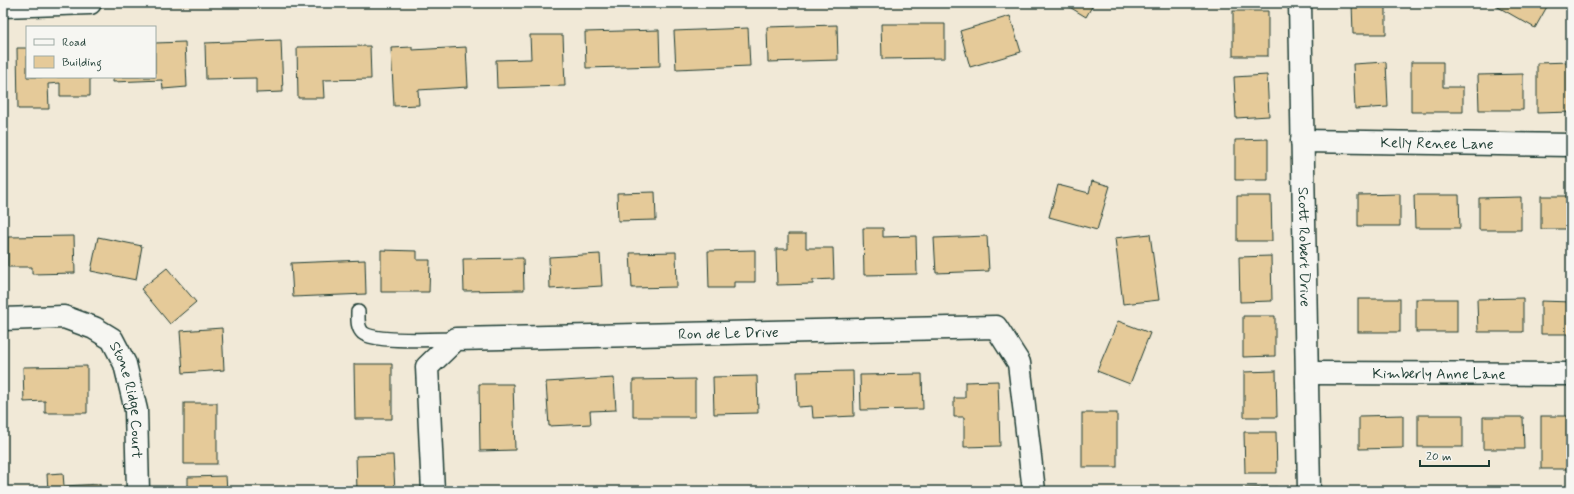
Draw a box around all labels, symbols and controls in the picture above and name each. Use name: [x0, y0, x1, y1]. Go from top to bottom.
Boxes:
legend: [26, 26, 156, 78]
text: Road: [62, 35, 86, 51]
text: Building: [62, 55, 102, 72]
street label: Kelly Renee Lane: [1380, 133, 1494, 155]
street label: Scott Robert Drive: [1292, 187, 1315, 307]
street label: Ron de Le Drive: [678, 323, 779, 345]
street label: Stone Ridge Court: [104, 338, 146, 459]
street label: Kimberly Anne Lane: [1372, 364, 1506, 385]
scale bar: [1420, 442, 1489, 468]
text: 20 m: [1426, 449, 1452, 465]

